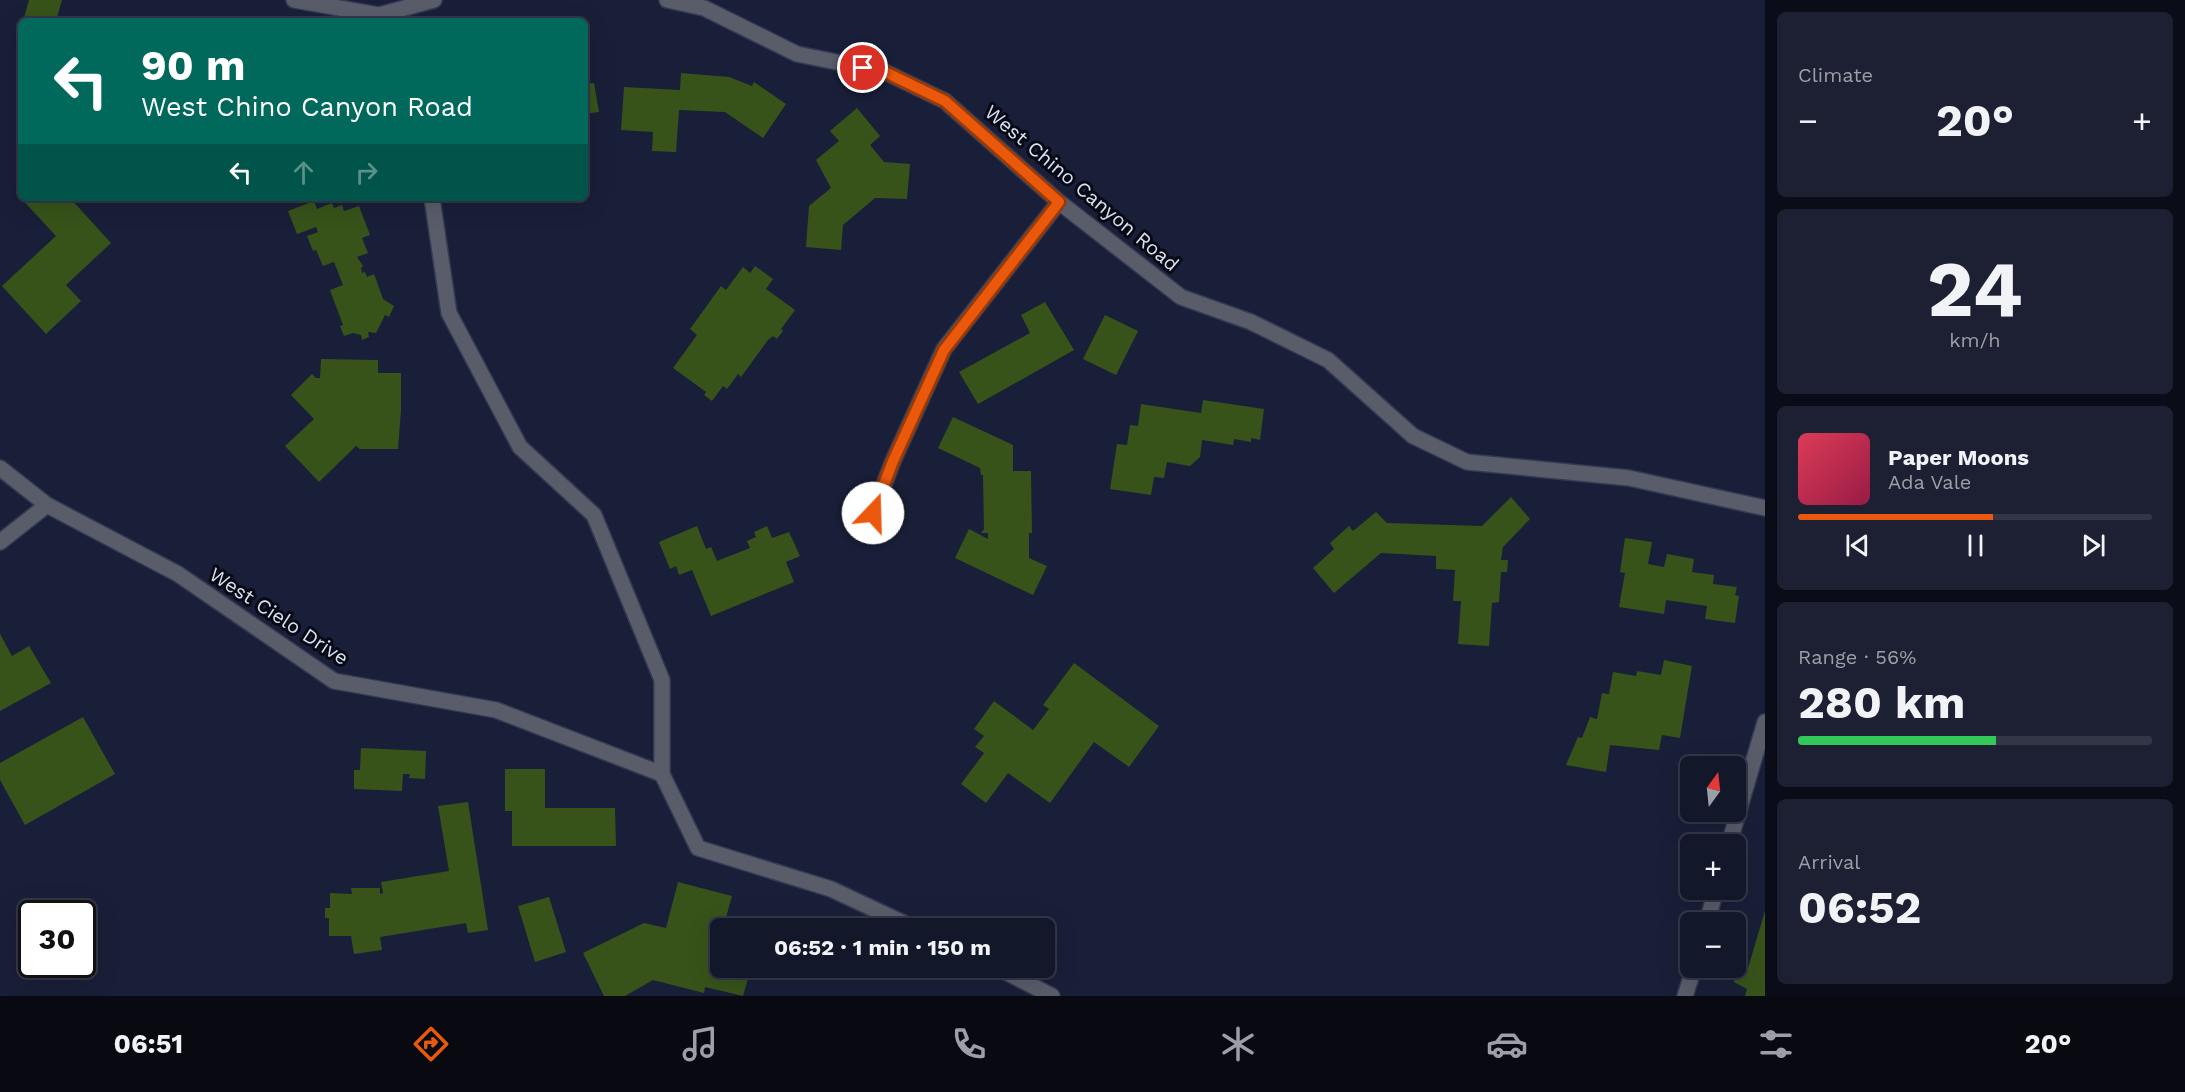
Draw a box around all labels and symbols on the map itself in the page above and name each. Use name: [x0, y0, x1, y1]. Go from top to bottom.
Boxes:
pin: [837, 42, 888, 93]
street label: West Chino Canyon Road: [980, 100, 1184, 276]
position arrow: [841, 481, 905, 545]
street label: West Cielo Drive: [205, 562, 353, 670]
north arrow: [1680, 756, 1746, 822]
speed limit sign: 30: [18, 900, 96, 978]

